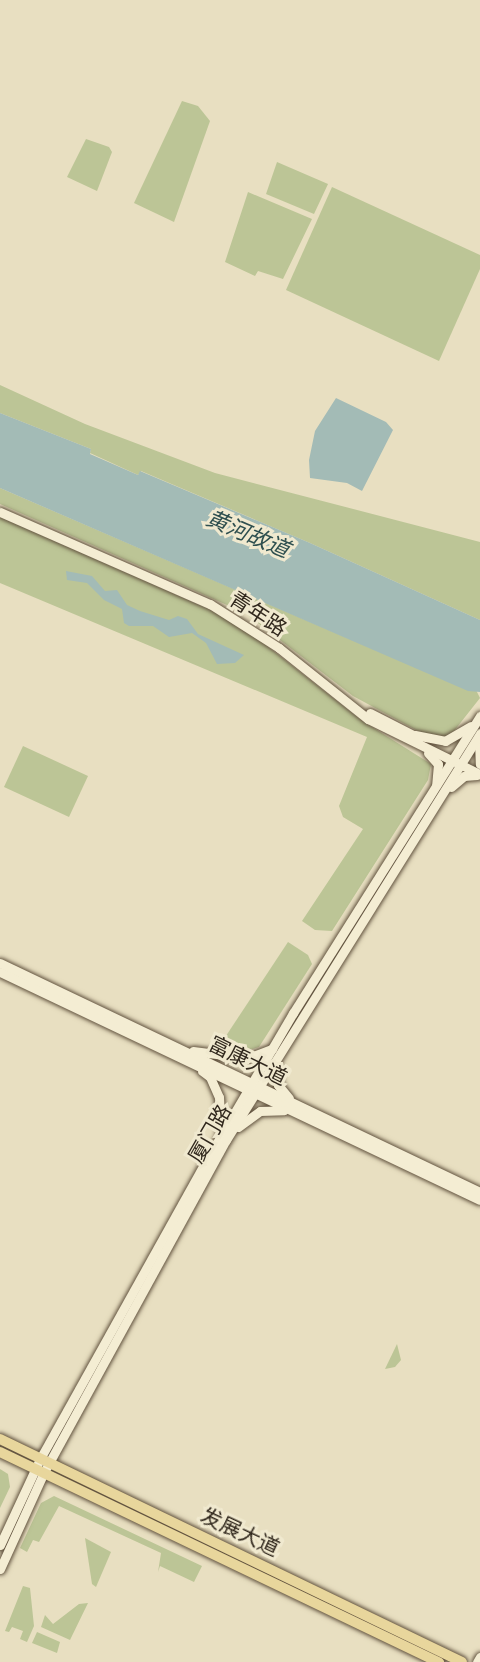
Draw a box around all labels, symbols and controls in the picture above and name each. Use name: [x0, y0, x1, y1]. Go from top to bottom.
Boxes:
water label: 黄河故道: [202, 505, 294, 563]
street label: 青年路: [225, 586, 291, 642]
street label: 富康大道: [205, 1031, 291, 1091]
street label: 厦门路: [183, 1100, 237, 1168]
street label: 发展大道: [197, 1503, 283, 1561]

